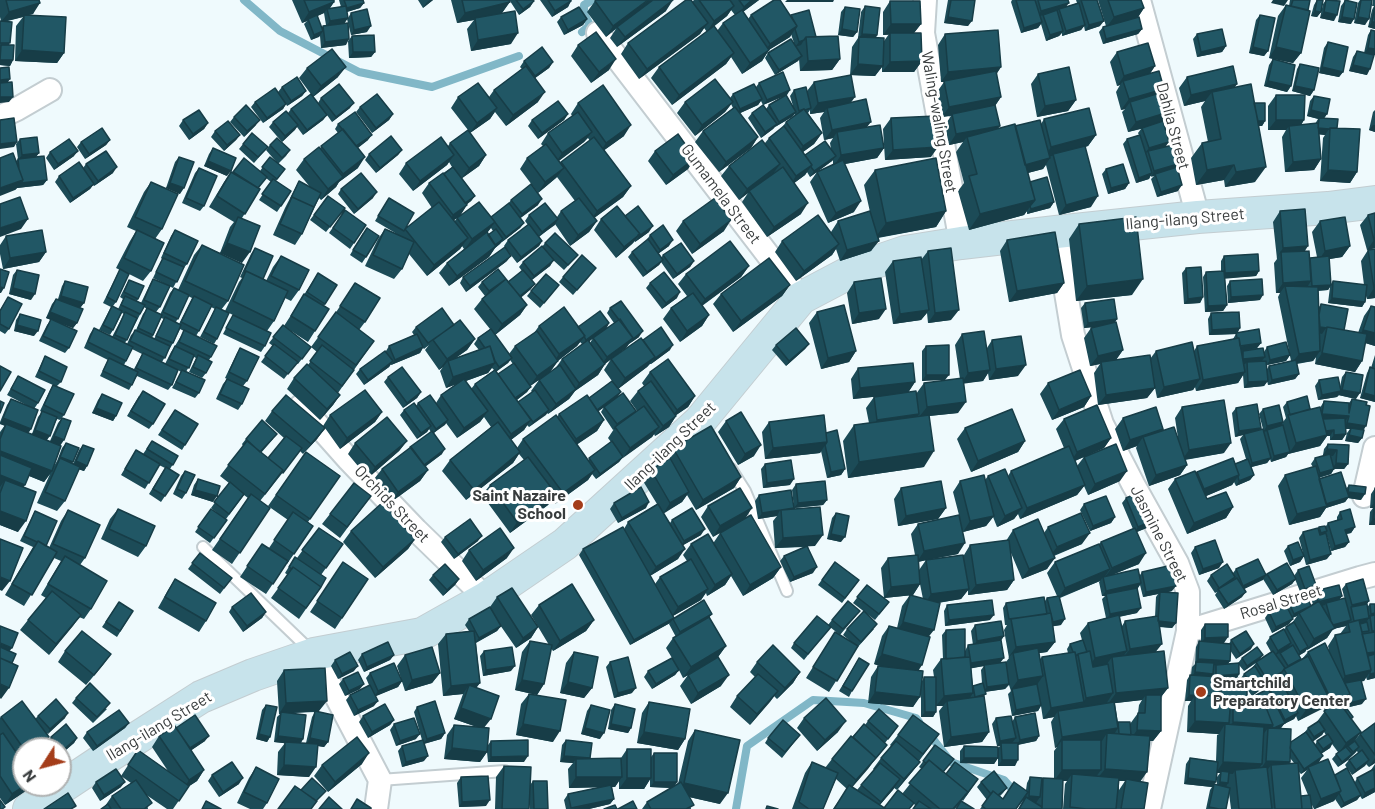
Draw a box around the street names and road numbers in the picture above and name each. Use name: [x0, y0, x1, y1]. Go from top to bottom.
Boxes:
street label: Waling-waling Street: [917, 50, 961, 194]
street label: Dahlia Street: [1152, 80, 1194, 172]
street label: Gumamela Street: [677, 140, 765, 248]
street label: Ilang-ilang Street: [1125, 204, 1245, 234]
street label: Ilang-ilang Street: [620, 398, 720, 494]
street label: Orchids Street: [350, 461, 434, 547]
street label: Jasmine Street: [1126, 482, 1192, 586]
street label: Rosal Street: [1238, 580, 1324, 624]
street label: Ilang-ilang Street: [103, 687, 215, 765]

